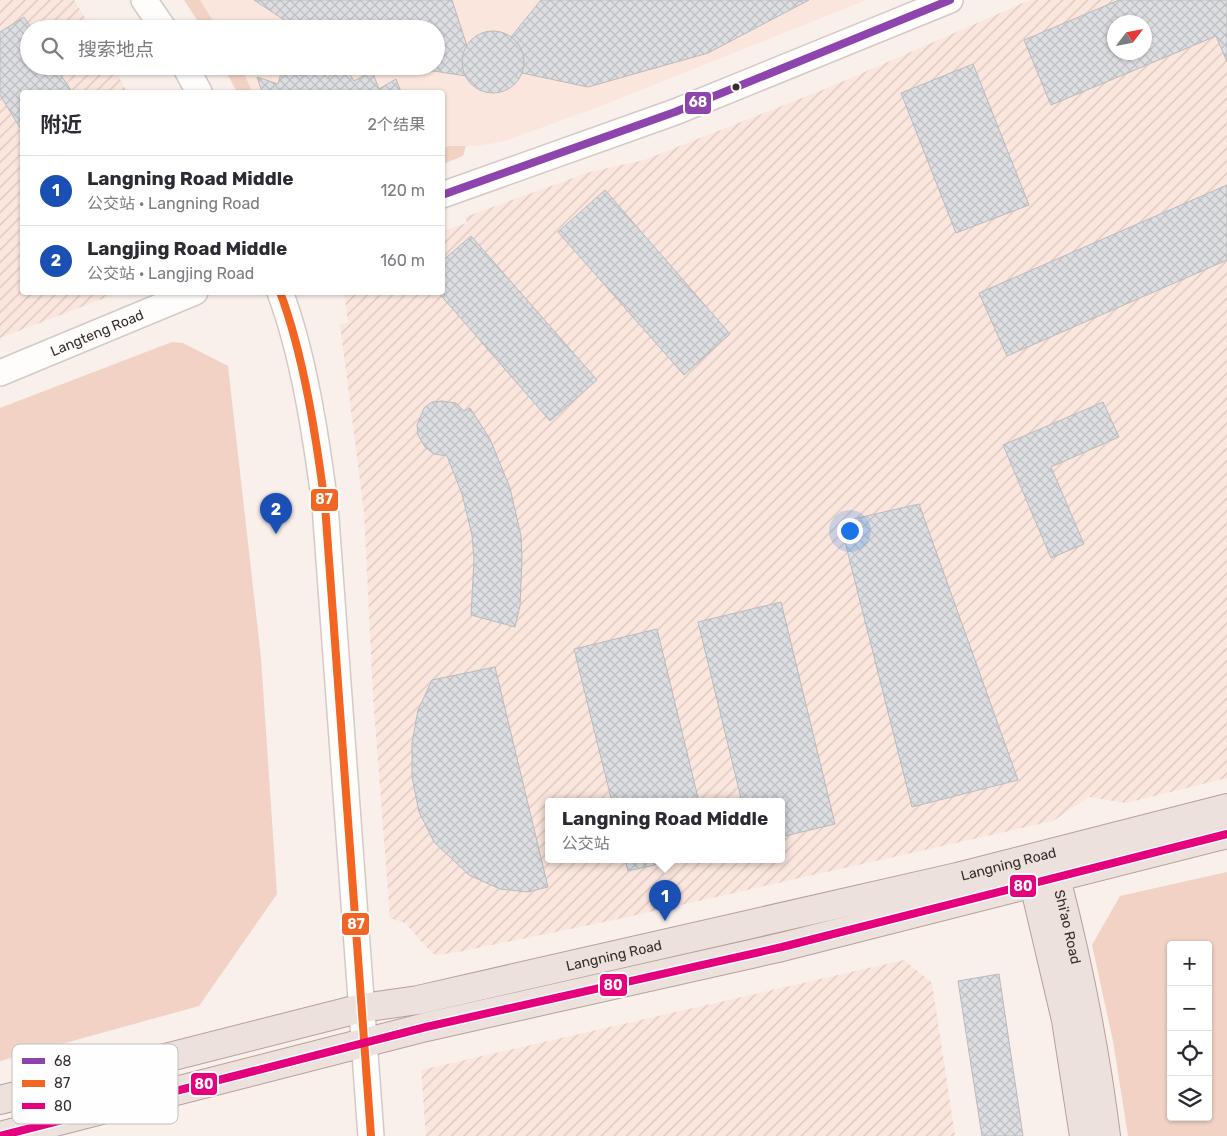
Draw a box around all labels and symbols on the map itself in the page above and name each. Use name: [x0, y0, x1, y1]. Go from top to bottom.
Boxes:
north arrow: [1107, 15, 1152, 60]
unlabelled marker: [731, 82, 741, 92]
line badge: 68: [684, 91, 712, 115]
text: 68: [689, 94, 707, 111]
street label: Langteng Road: [48, 306, 146, 360]
line badge: 87: [310, 488, 339, 512]
text: 87: [315, 491, 333, 508]
pin: 2: [260, 493, 292, 534]
your location: [837, 518, 863, 544]
street label: Langning Road: [959, 844, 1058, 885]
line badge: 80: [1009, 874, 1037, 898]
text: 80: [1014, 878, 1033, 895]
pin: 1: [649, 880, 681, 921]
street label: Shi'ao Road: [1050, 888, 1084, 966]
line badge: 87: [341, 912, 370, 936]
text: 87: [347, 916, 365, 933]
street label: Langning Road: [564, 937, 664, 975]
line badge: 80: [599, 973, 628, 997]
text: 80: [604, 977, 623, 994]
legend: [12, 1044, 178, 1124]
text: 68: [54, 1053, 71, 1070]
line badge: 80: [190, 1072, 218, 1096]
text: 87: [54, 1075, 70, 1092]
text: 80: [195, 1076, 214, 1093]
text: 80: [54, 1098, 72, 1115]

